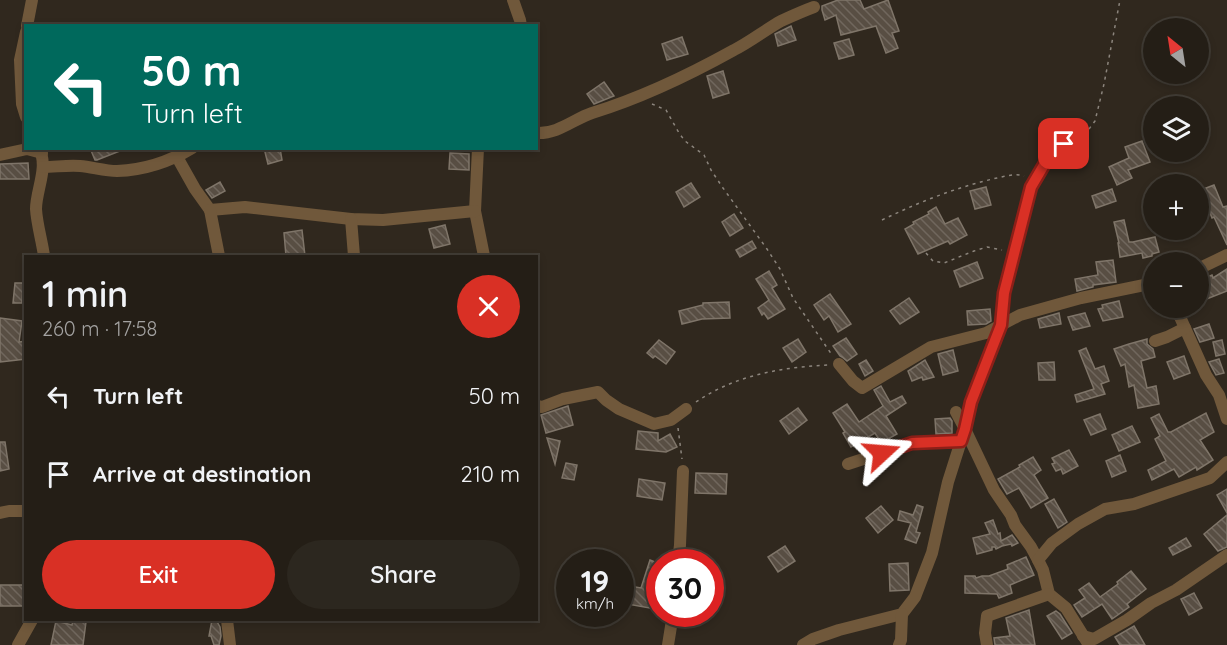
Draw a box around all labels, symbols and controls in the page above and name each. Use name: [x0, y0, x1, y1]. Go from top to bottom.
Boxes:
north arrow: [1143, 18, 1209, 84]
map controls: [1143, 18, 1209, 318]
text: 50 m: [141, 44, 241, 97]
icon: left: [42, 48, 120, 126]
text: Turn left: [141, 96, 243, 130]
button: layers: [1143, 96, 1209, 162]
pin: [1038, 118, 1089, 169]
icon: arrive: [1047, 127, 1080, 160]
button: +: [1143, 174, 1209, 240]
button: −: [1143, 252, 1209, 318]
text: 1 min: [42, 271, 128, 316]
button: close: [457, 275, 520, 338]
text: 260 m · 17:58: [42, 316, 157, 341]
icon: left: [42, 380, 75, 413]
text: Turn left: [93, 382, 183, 410]
text: 50 m: [469, 382, 520, 410]
position arrow: [850, 421, 914, 485]
icon: arrive: [42, 458, 75, 491]
text: Arrive at destination: [93, 460, 311, 488]
text: 210 m: [461, 460, 520, 488]
button: Exit: [42, 540, 275, 609]
button: Share: [287, 540, 520, 609]
speed limit sign: 30: [646, 549, 724, 627]
text: 19: [581, 562, 609, 600]
text: km/h: [576, 594, 614, 613]

